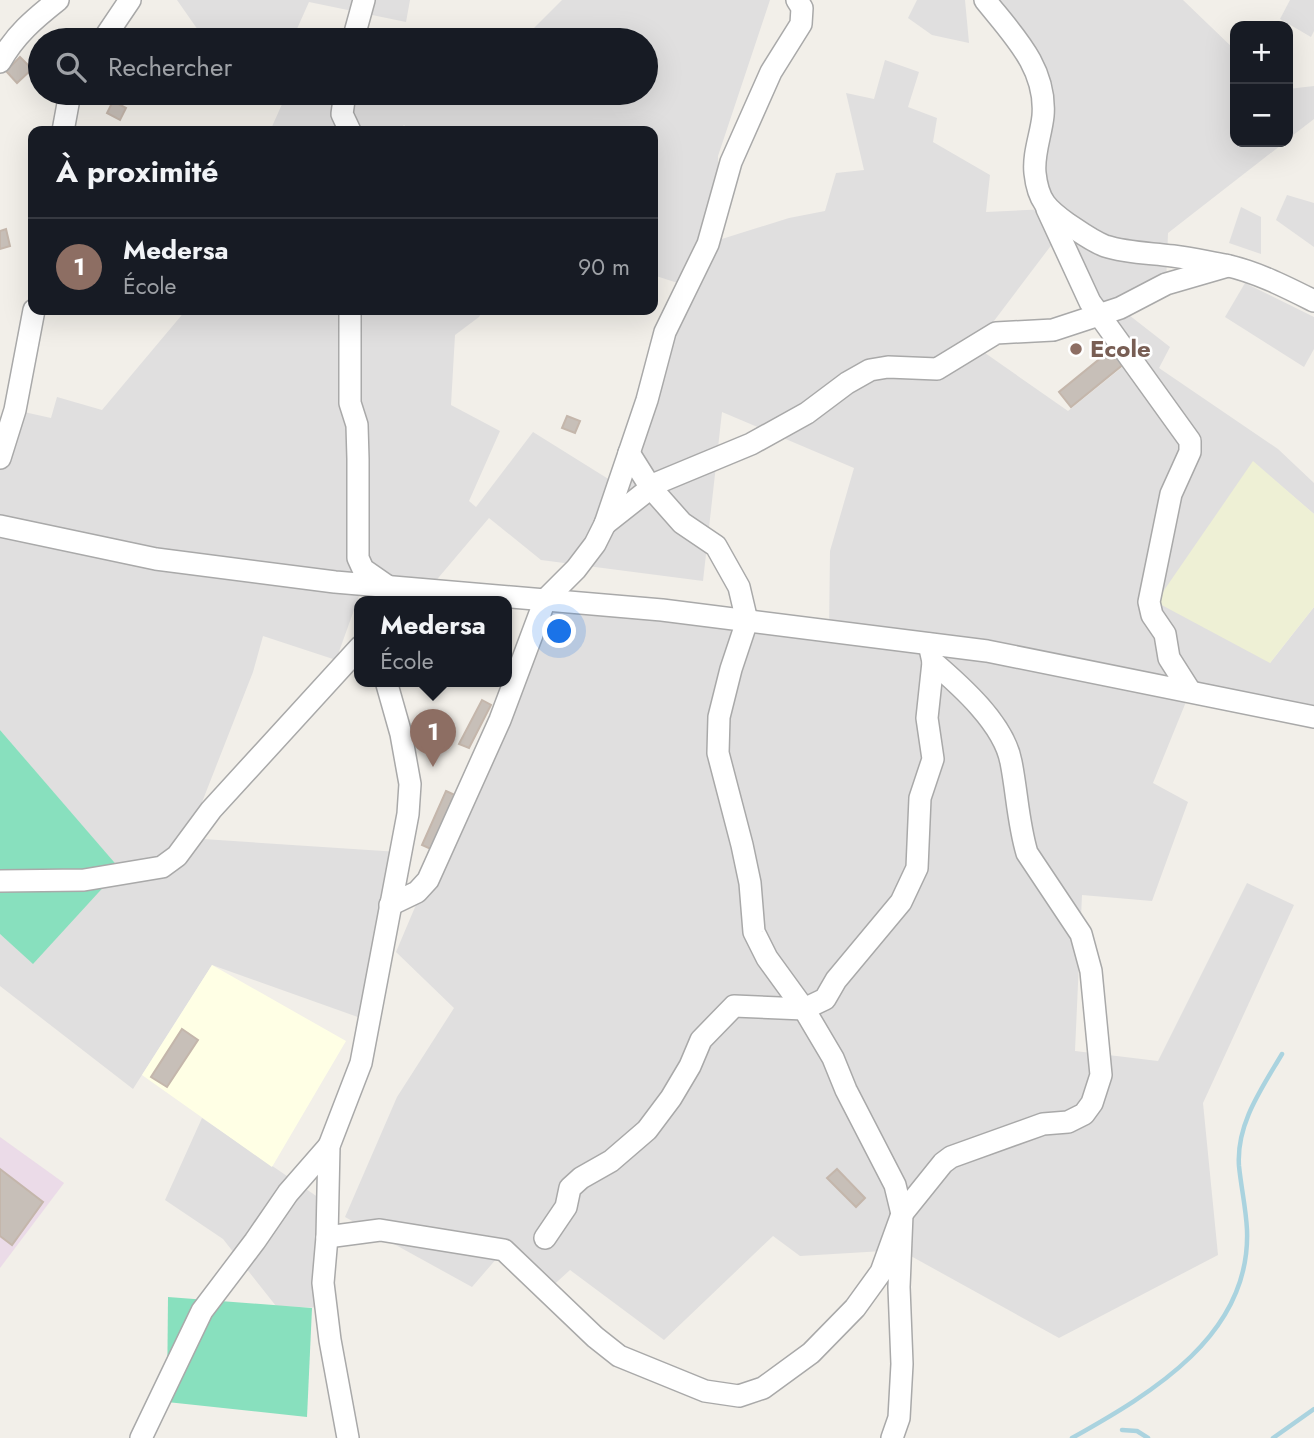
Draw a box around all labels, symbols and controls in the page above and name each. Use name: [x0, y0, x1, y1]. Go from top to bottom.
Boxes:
map controls: [1230, 21, 1293, 147]
button: +: [1230, 21, 1293, 84]
search box: [28, 28, 658, 105]
icon: search: [52, 48, 90, 86]
text: Rechercher: [108, 48, 232, 86]
button: −: [1230, 84, 1293, 147]
text: À proximité: [56, 150, 219, 193]
text: Medersa: [123, 231, 229, 269]
text: 1: [73, 250, 85, 284]
text: 90 m: [578, 250, 630, 284]
text: École: [123, 269, 176, 303]
place label: Ecole: [1090, 331, 1151, 366]
marker: Ecole: [1068, 341, 1084, 357]
popup: [354, 596, 512, 687]
text: Medersa: [380, 606, 486, 644]
your location: [542, 614, 576, 648]
text: École: [380, 644, 434, 678]
pin: 1: [410, 709, 456, 767]

